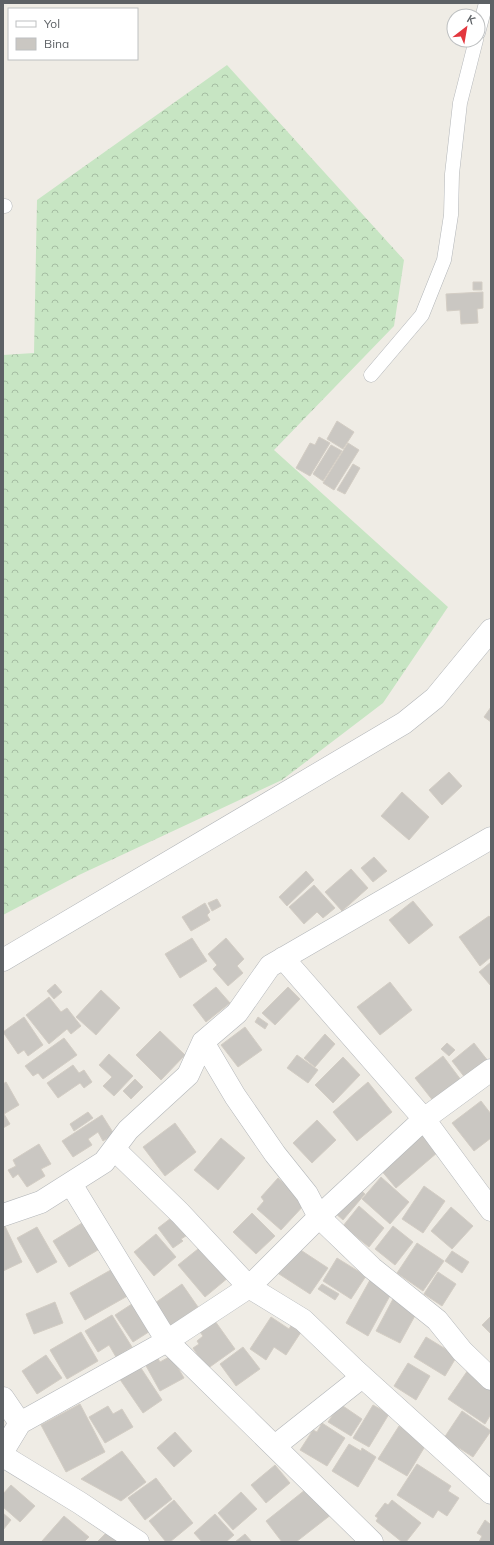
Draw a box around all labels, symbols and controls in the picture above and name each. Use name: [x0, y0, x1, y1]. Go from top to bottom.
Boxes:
legend: [8, 8, 138, 60]
north arrow: [446, 8, 486, 48]
text: K: [464, 12, 478, 28]
text: Yol: [43, 16, 60, 31]
text: Bina: [44, 36, 69, 51]

